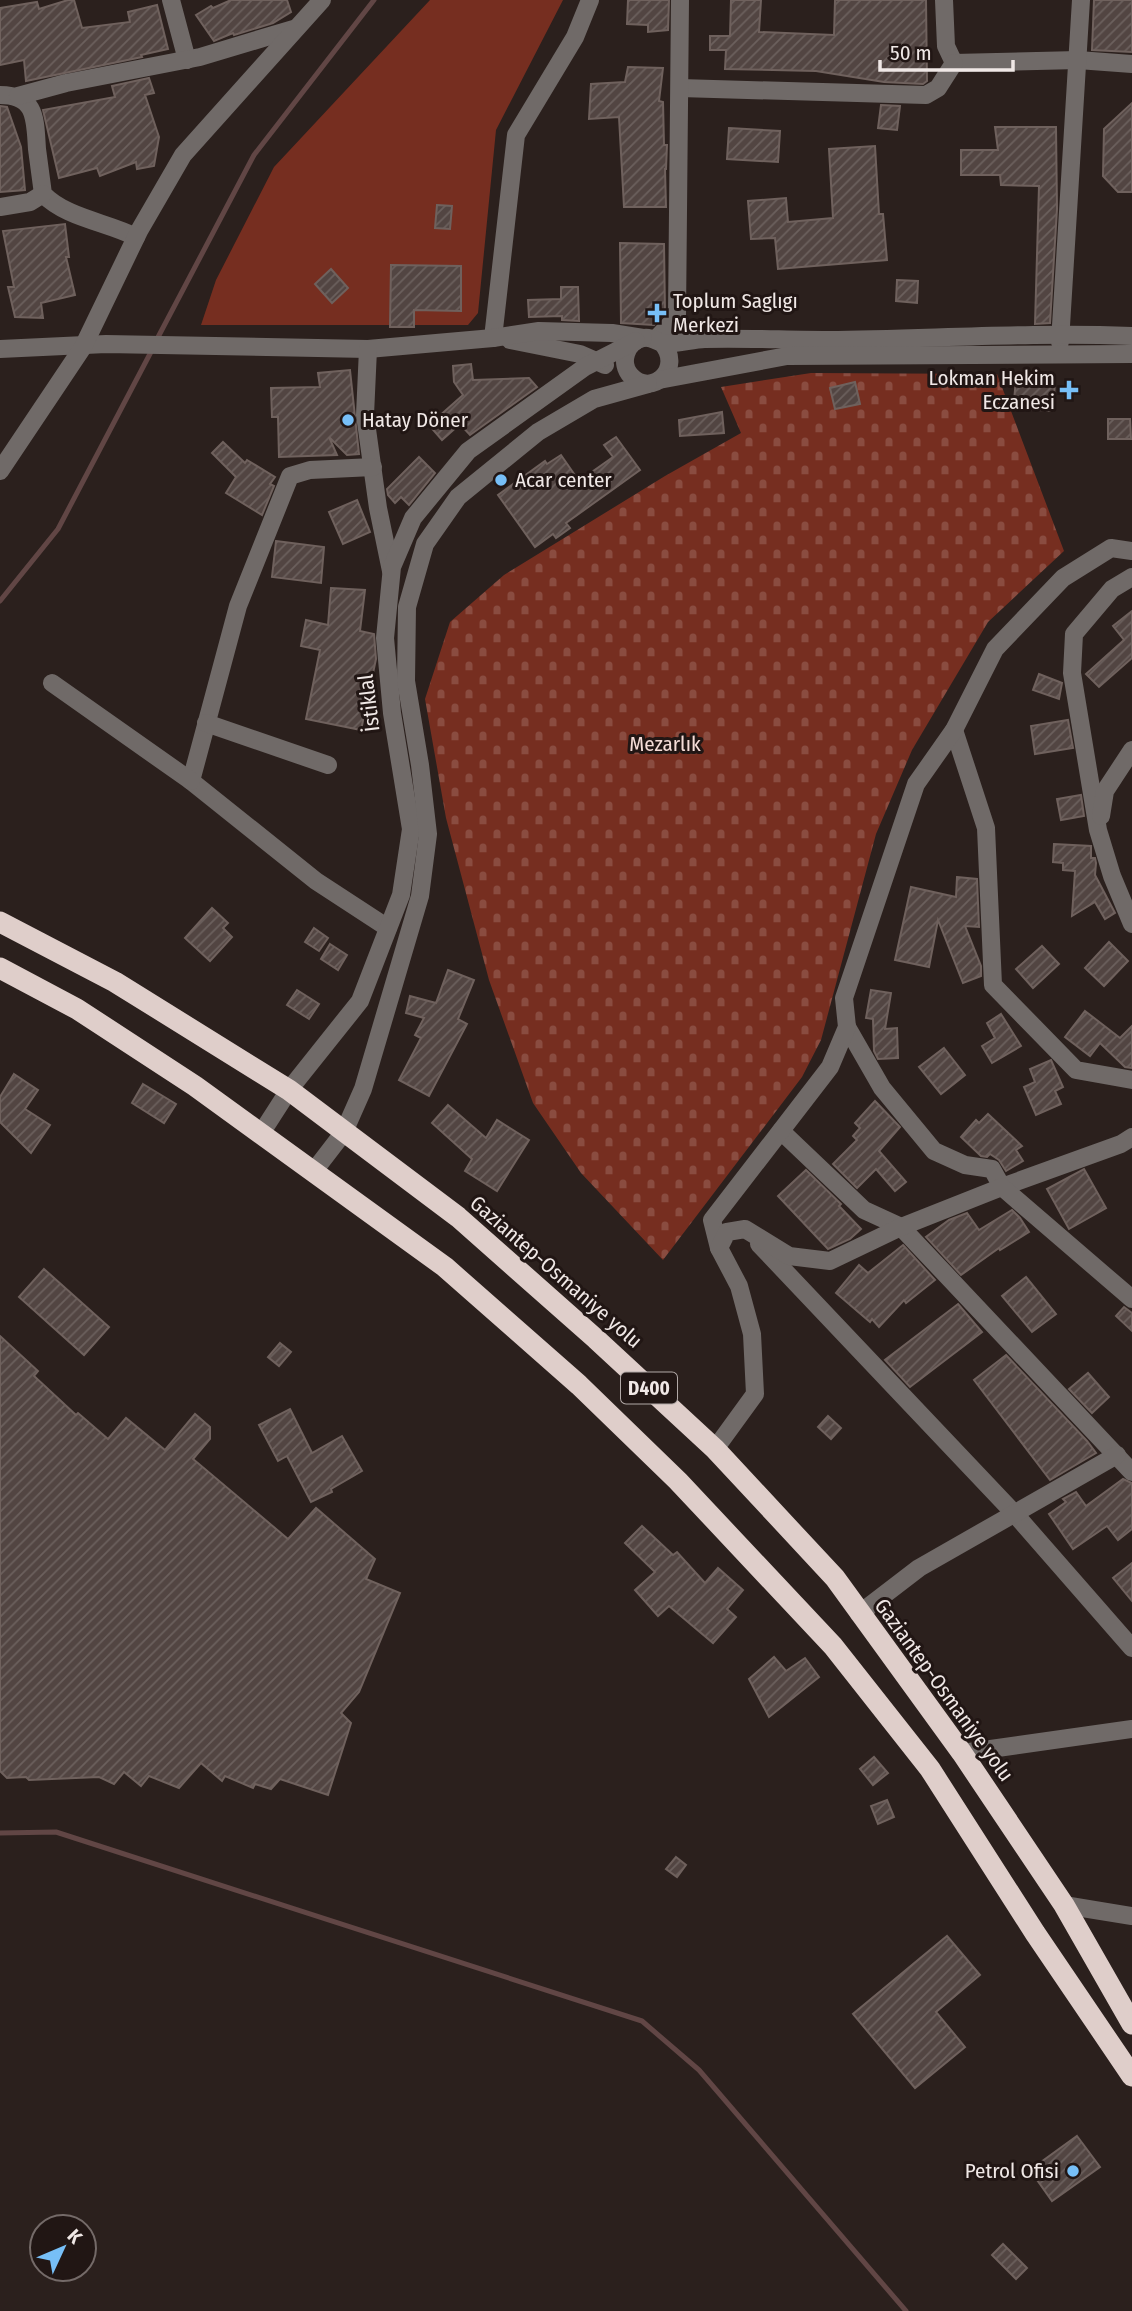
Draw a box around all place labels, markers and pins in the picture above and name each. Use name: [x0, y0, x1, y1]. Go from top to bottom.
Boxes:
place label: Toplum Saglıgı Merkezi: [673, 288, 798, 338]
marker: Toplum Saglıgı Merkezi: [647, 303, 667, 323]
place label: Lokman Hekim Eczanesi: [929, 365, 1055, 415]
marker: Lokman Hekim Eczanesi: [1061, 382, 1077, 398]
place label: Hatay Döner: [362, 407, 469, 433]
marker: Hatay Döner: [340, 412, 356, 428]
place label: Acar center: [515, 467, 612, 493]
marker: Acar center: [493, 472, 509, 488]
place label: Petrol Ofisi: [965, 2158, 1059, 2184]
marker: Petrol Ofisi: [1065, 2163, 1081, 2179]

